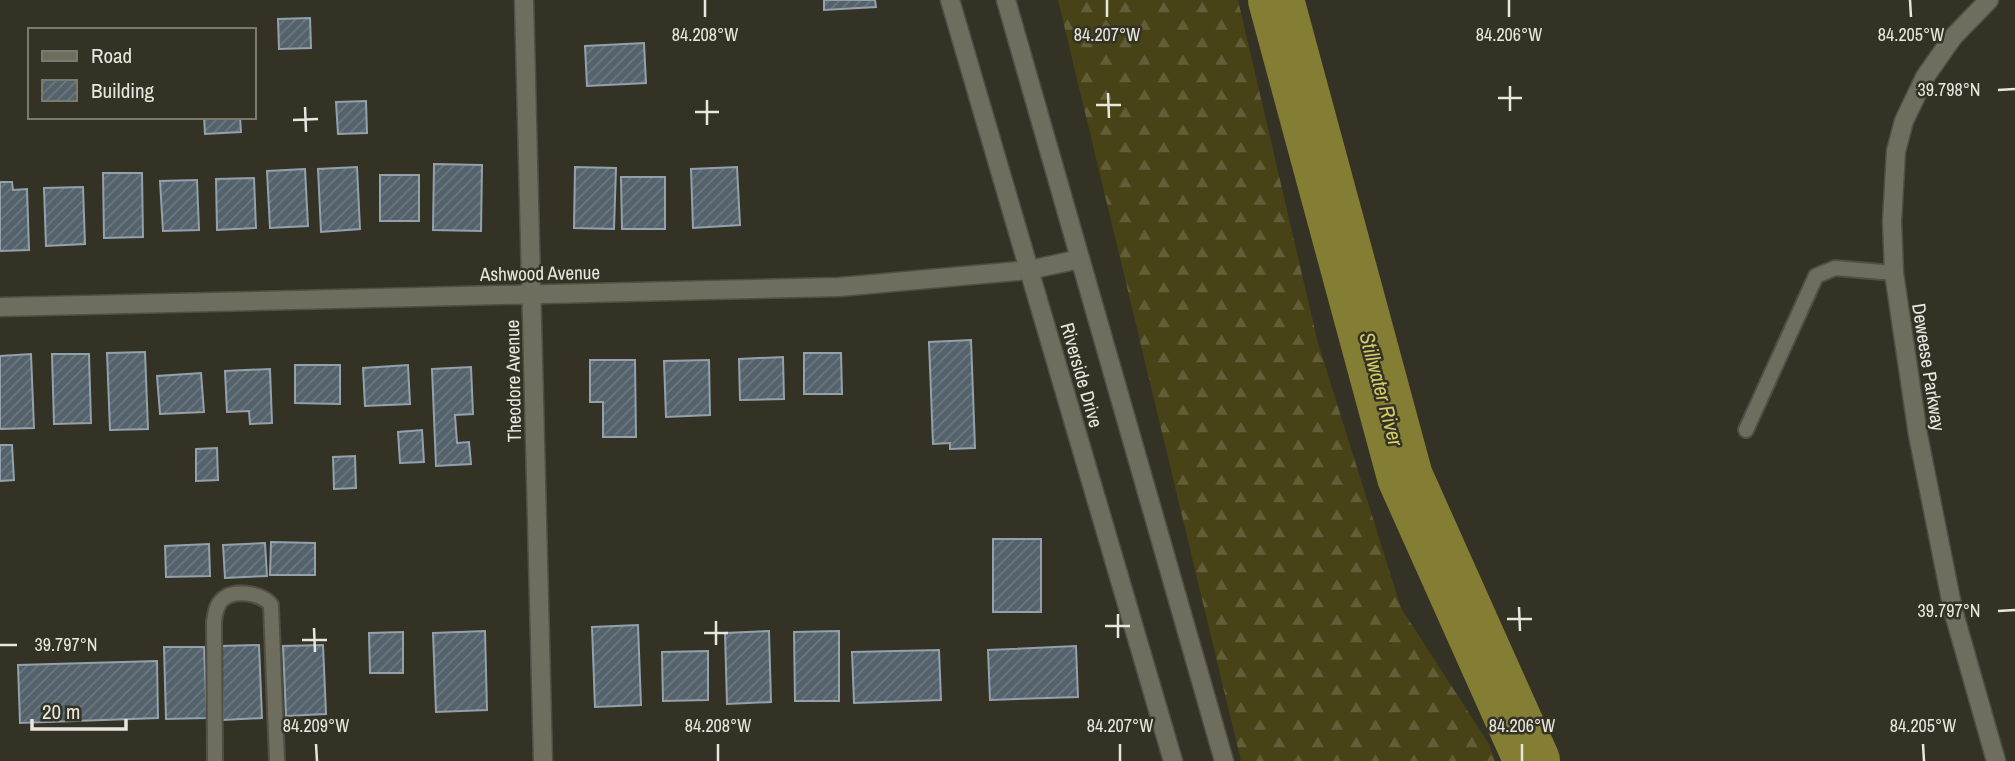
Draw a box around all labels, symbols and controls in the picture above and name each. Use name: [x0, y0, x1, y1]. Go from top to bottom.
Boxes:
text: 84.208°W: [672, 22, 738, 47]
text: 84.207°W: [1074, 22, 1140, 47]
text: 84.206°W: [1476, 22, 1542, 47]
text: 84.205°W: [1878, 22, 1944, 47]
legend: [28, 28, 256, 119]
text: Road: [91, 41, 132, 70]
text: Building: [91, 76, 155, 105]
text: 39.798°N: [1918, 77, 1981, 102]
street label: Ashwood Avenue: [479, 259, 600, 287]
street label: Deweese Parkway: [1906, 301, 1952, 433]
street label: Theodore Avenue: [499, 319, 527, 443]
street label: Riverside Drive: [1055, 319, 1109, 431]
water label: Stillwater River: [1352, 329, 1411, 450]
text: 39.797°N: [1918, 598, 1981, 623]
text: 39.797°N: [35, 632, 98, 657]
scale bar: [32, 688, 126, 732]
text: 20 m: [42, 697, 80, 726]
text: 84.209°W: [283, 713, 349, 738]
text: 84.208°W: [685, 713, 751, 738]
text: 84.207°W: [1087, 713, 1153, 738]
text: 84.206°W: [1489, 713, 1555, 738]
text: 84.205°W: [1890, 713, 1956, 738]

